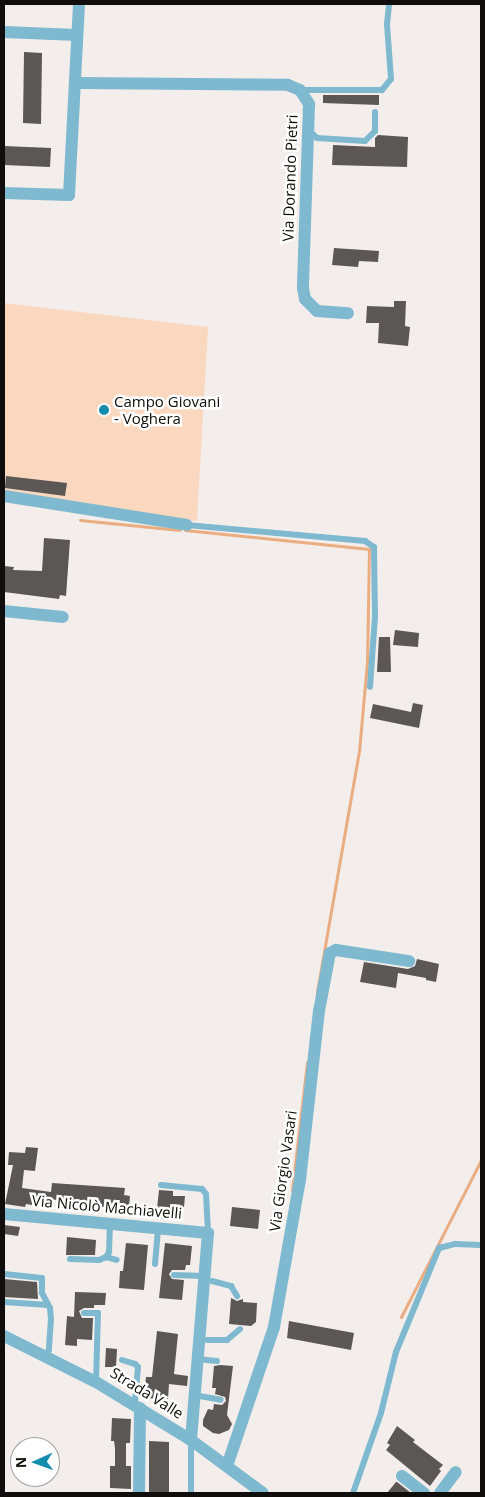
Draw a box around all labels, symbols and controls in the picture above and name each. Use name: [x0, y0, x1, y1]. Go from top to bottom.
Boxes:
street label: Via Dorando Pietri: [279, 114, 301, 242]
place label: Campo Giovani - Voghera: [114, 392, 220, 427]
marker: Campo Giovani - Voghera: [98, 404, 110, 416]
street label: Via Giorgio Vasari: [266, 1109, 300, 1233]
street label: Via Nicolò Machiavelli: [31, 1191, 183, 1223]
street label: Strada Valle: [107, 1363, 187, 1423]
north arrow: [10, 1437, 60, 1487]
text: N: [11, 1456, 30, 1469]

